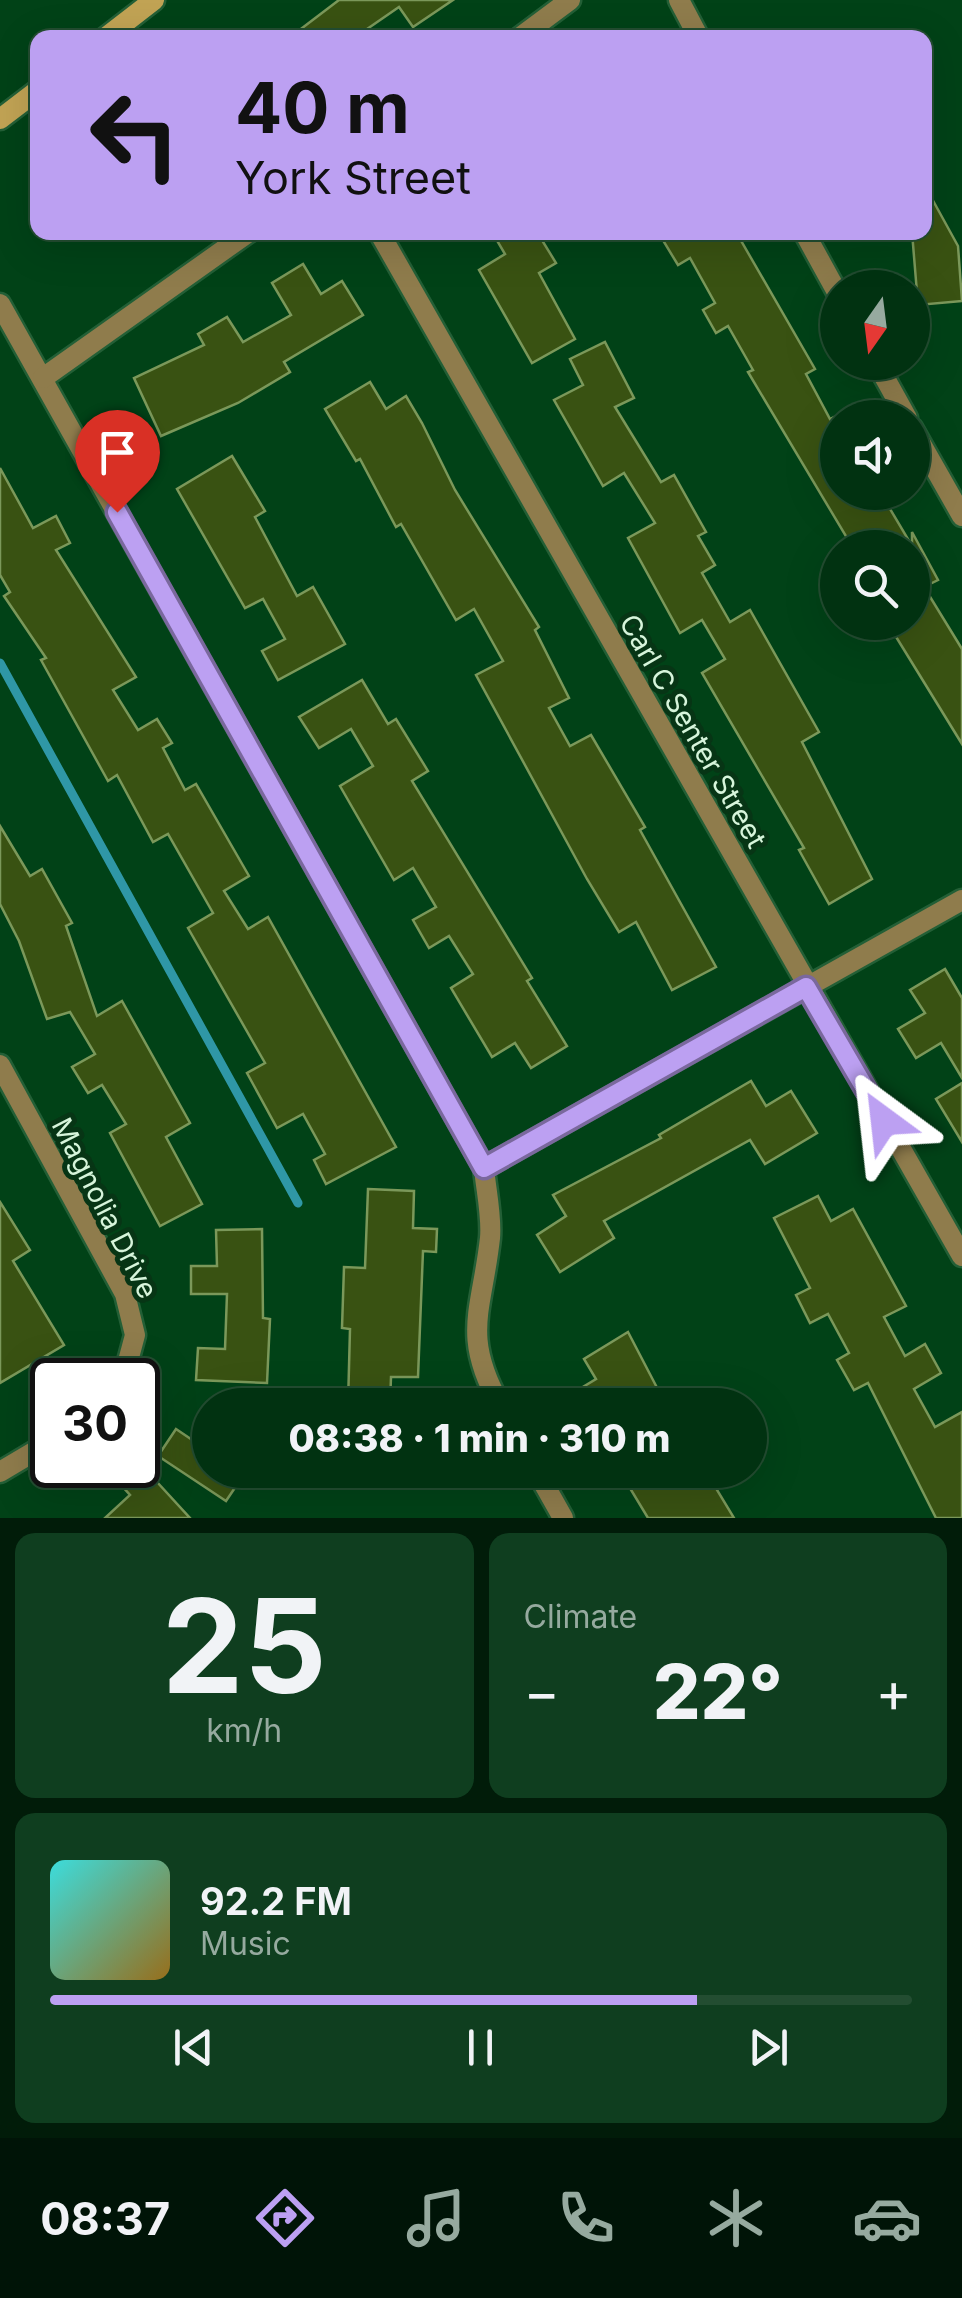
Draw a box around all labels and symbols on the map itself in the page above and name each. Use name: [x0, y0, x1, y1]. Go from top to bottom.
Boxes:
north arrow: [820, 270, 930, 380]
pin: [75, 410, 160, 513]
street label: Carl C Senter Street: [612, 608, 774, 854]
position arrow: [832, 1069, 936, 1173]
street label: Magnolia Drive: [45, 1112, 165, 1304]
speed limit sign: 30: [30, 1358, 160, 1488]

